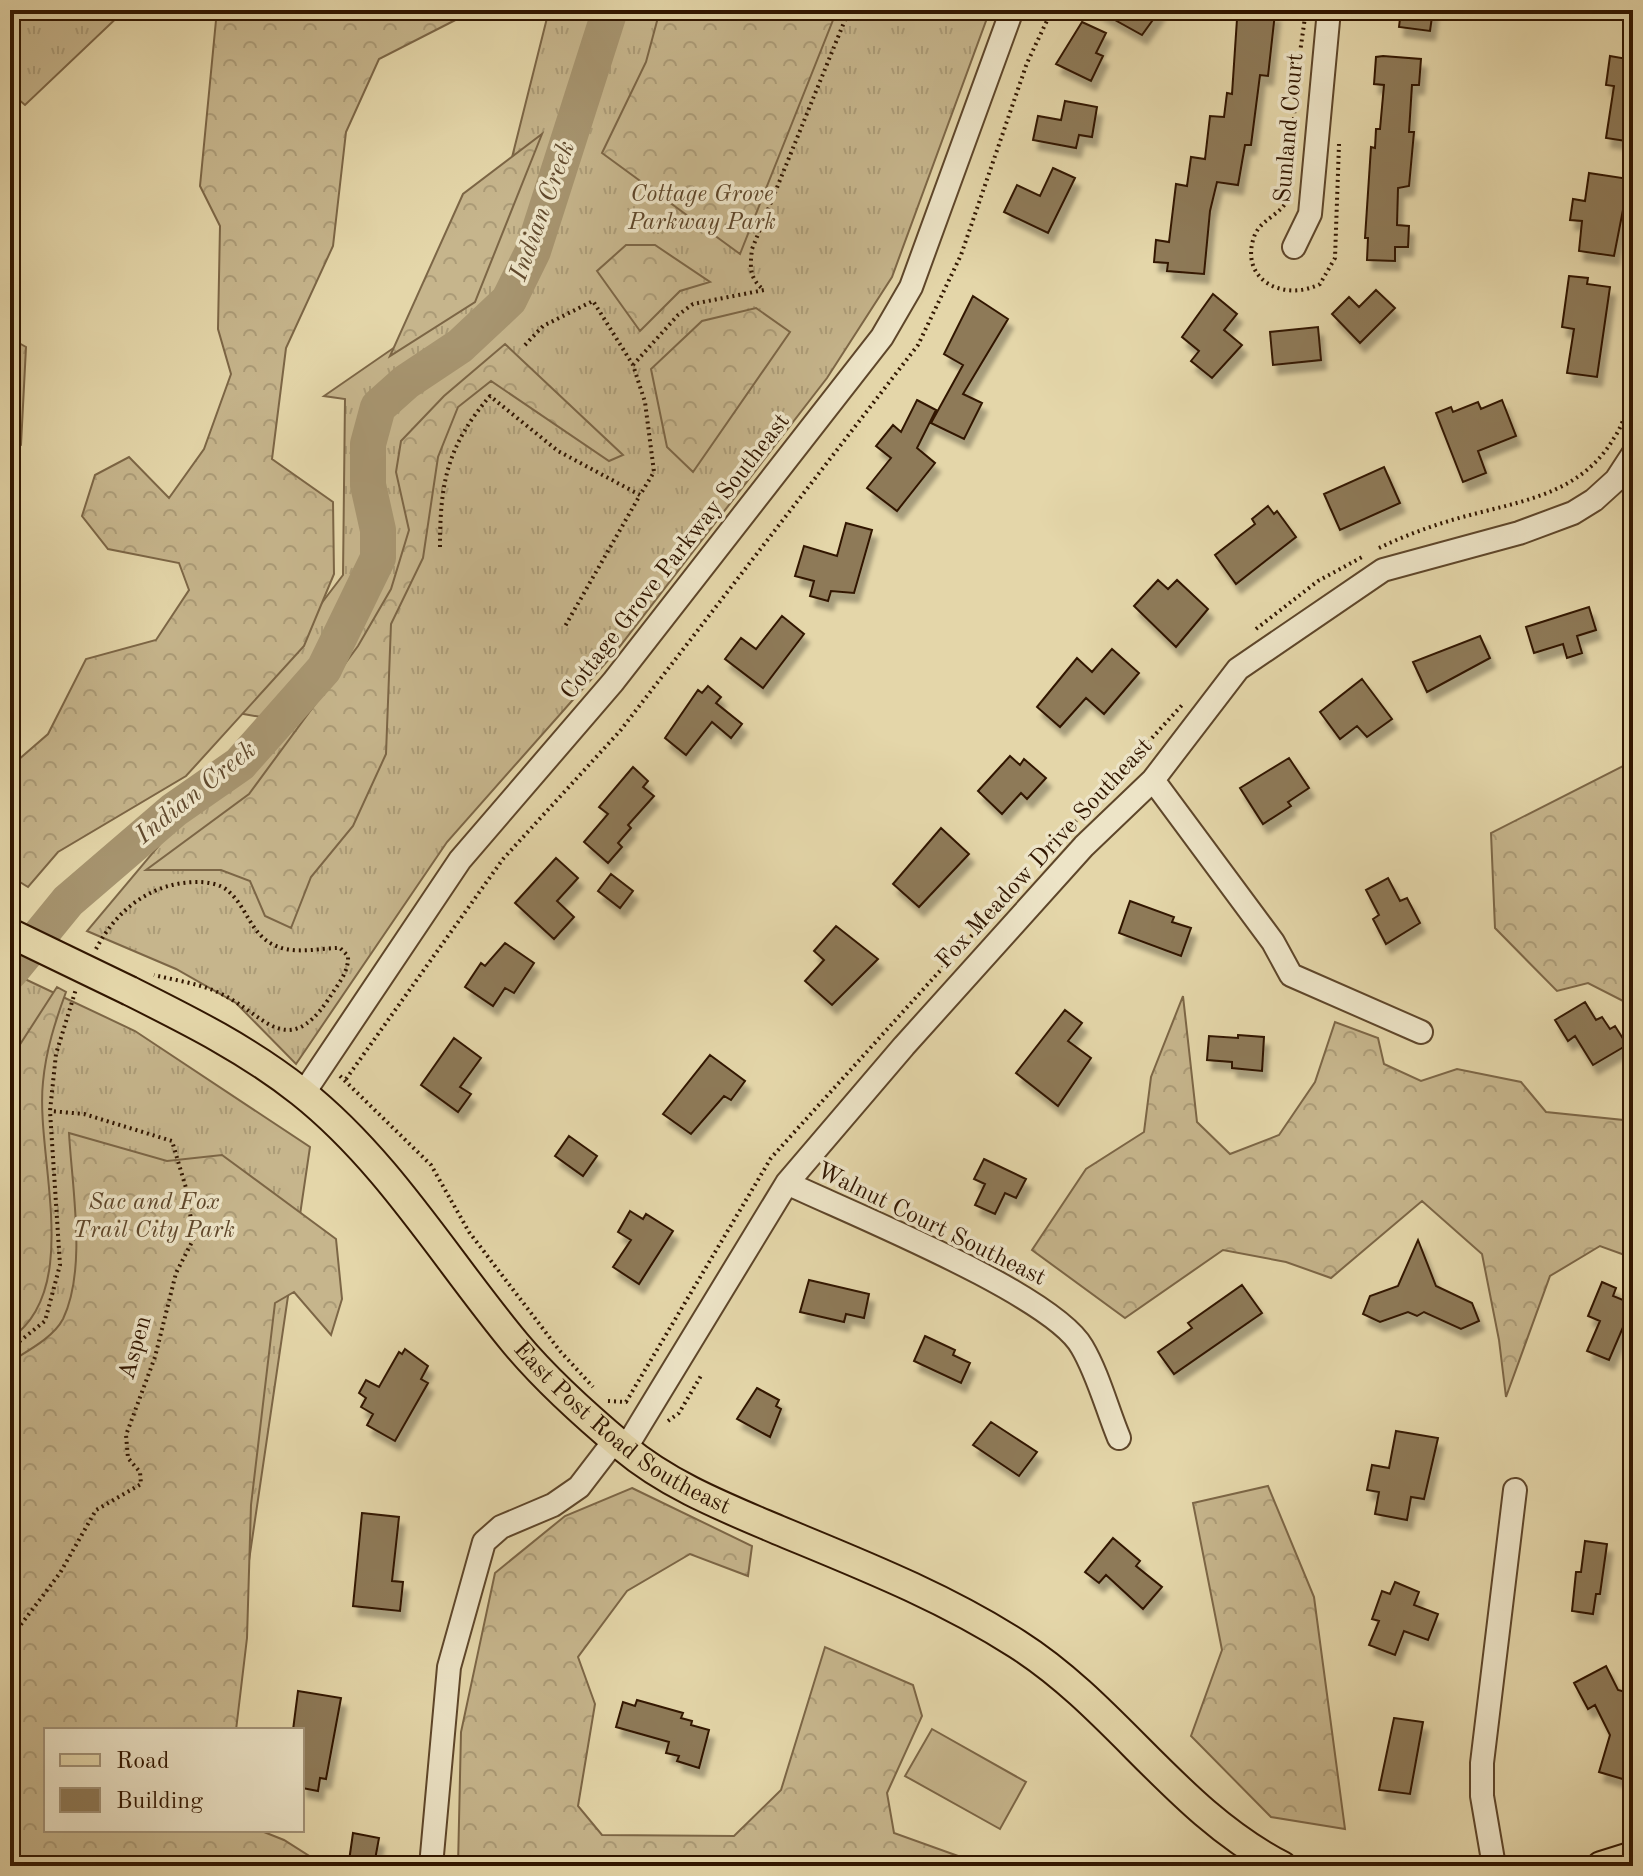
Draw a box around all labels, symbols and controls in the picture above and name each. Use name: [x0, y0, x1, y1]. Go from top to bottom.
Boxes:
street label: Sunland Court: [1271, 52, 1309, 204]
water label: Indian Creek: [505, 138, 580, 285]
park label: Cottage Grove Parkway Park: [627, 183, 776, 235]
street label: Cottage Grove Parkway Southeast: [557, 409, 795, 705]
street label: Fox Meadow Drive Southeast: [932, 734, 1158, 974]
water label: Indian Creek: [130, 737, 261, 850]
street label: Walnut Court Southeast: [813, 1159, 1049, 1291]
park label: Sac and Fox Trail City Park: [73, 1191, 235, 1243]
street label: Aspen: [115, 1313, 157, 1383]
street label: East Post Road Southeast: [508, 1338, 734, 1520]
legend: [44, 1728, 304, 1832]
text: Road: [116, 1750, 169, 1774]
text: Building: [116, 1790, 203, 1814]

